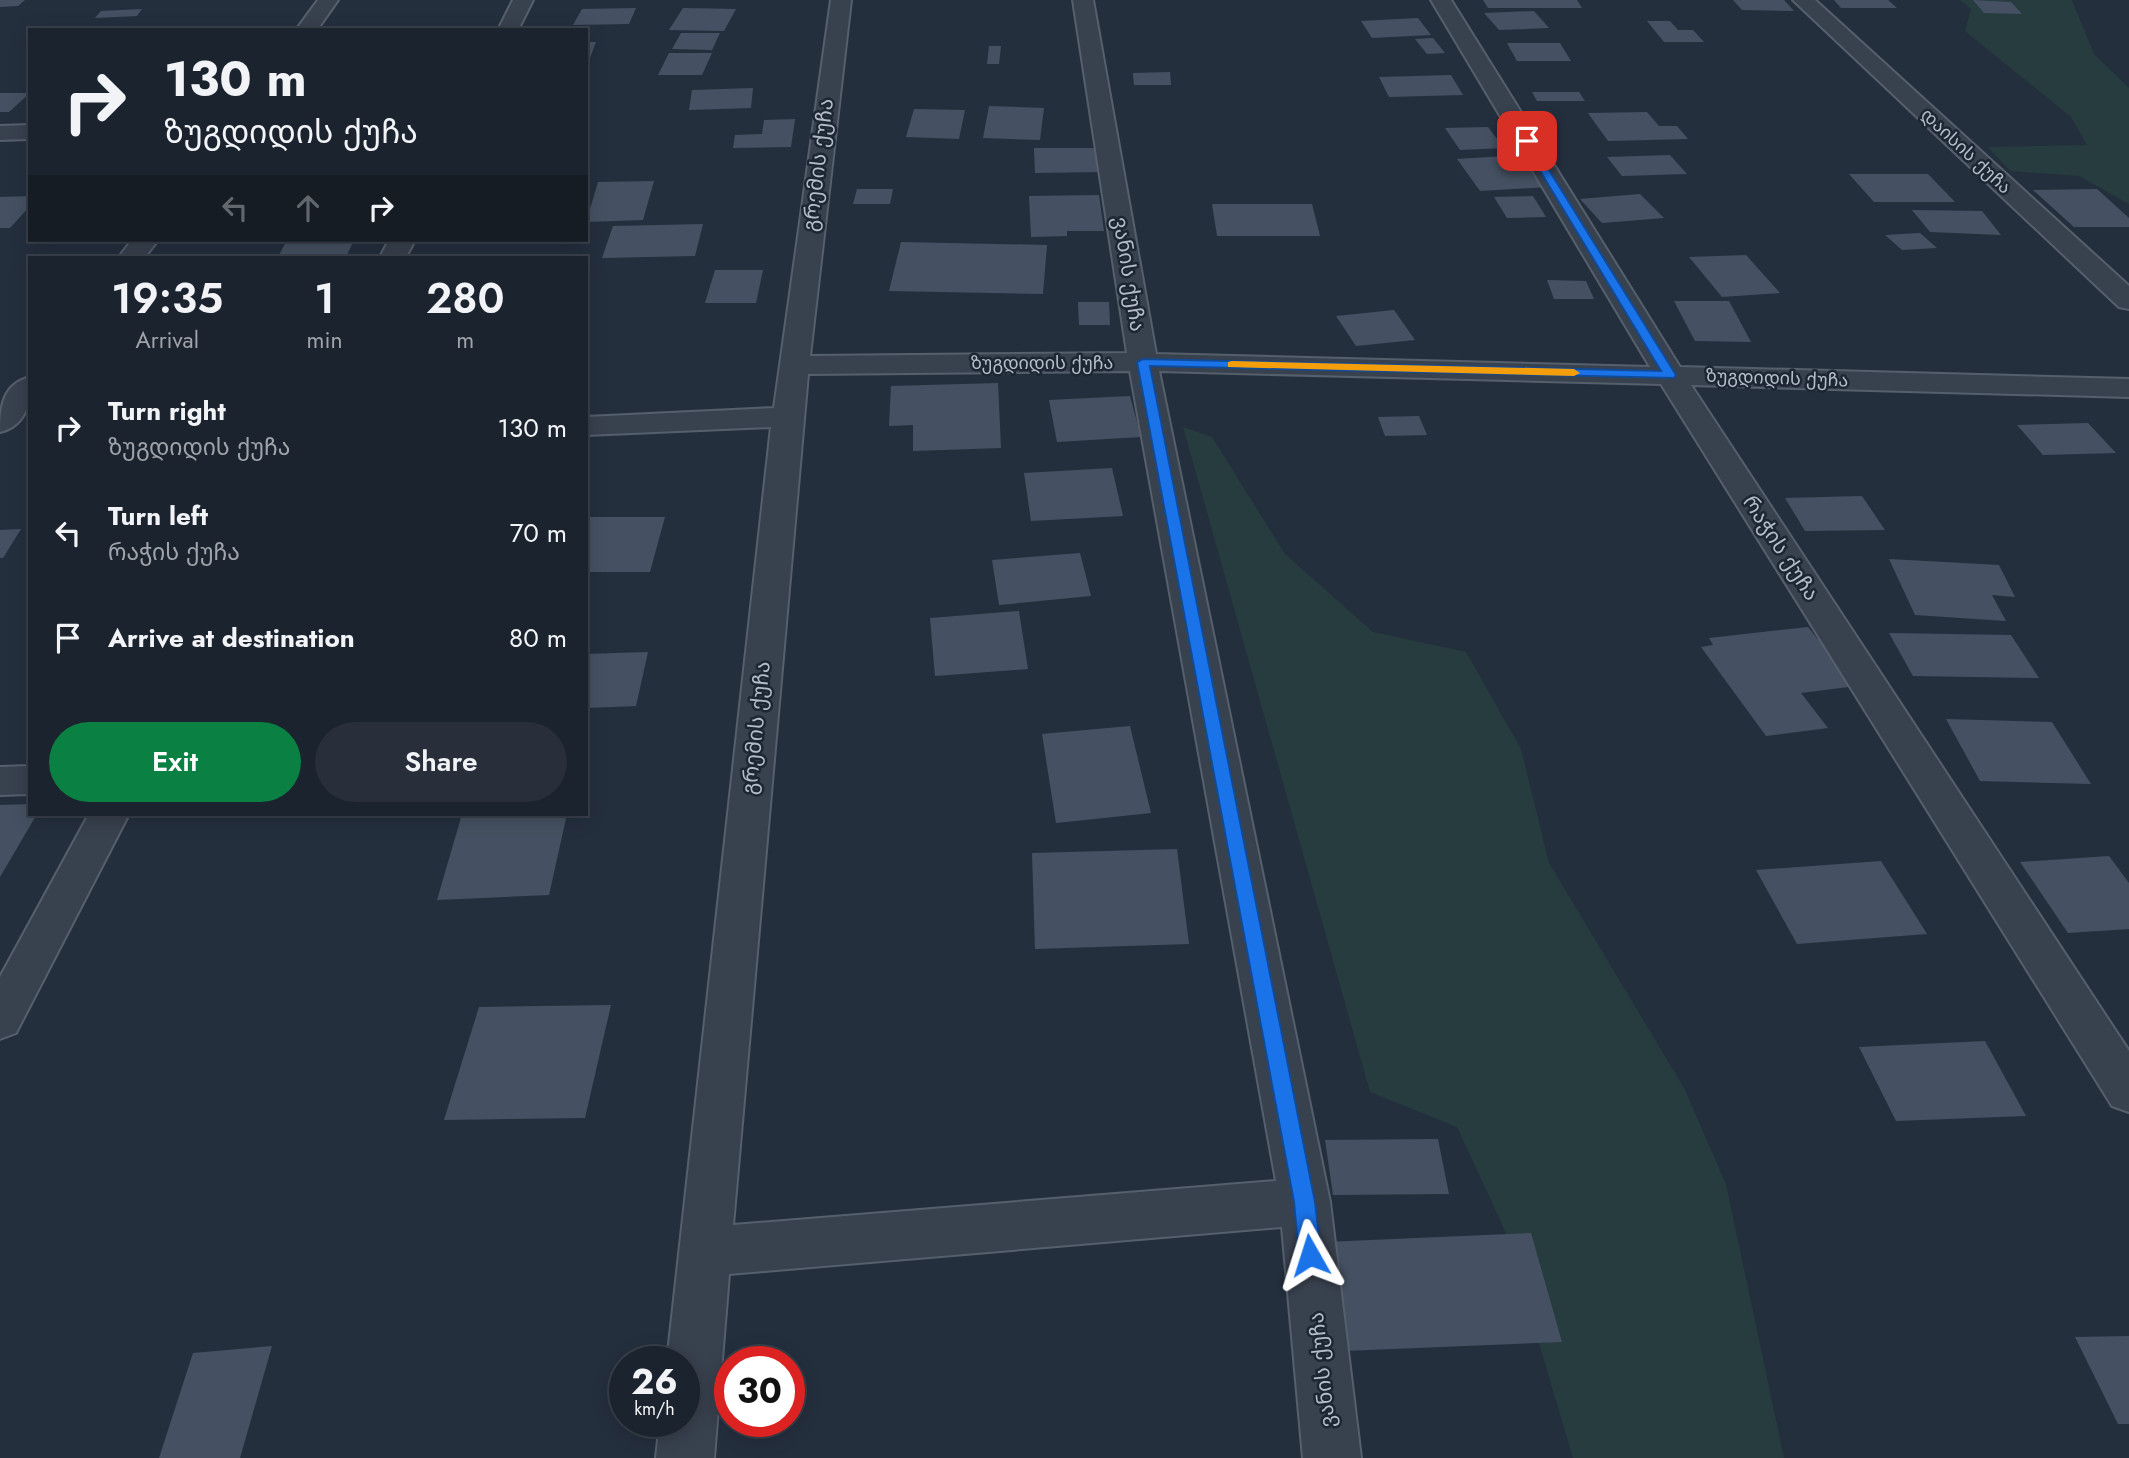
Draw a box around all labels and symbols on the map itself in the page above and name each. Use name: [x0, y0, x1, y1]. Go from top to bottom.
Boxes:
street label: გრემის ქუჩა: [795, 97, 841, 233]
street label: დაისის ქუჩა: [1915, 102, 2017, 200]
pin: [1497, 111, 1557, 171]
street label: ვანის ქუჩა: [1105, 214, 1153, 334]
street label: ზუგდიდის ქუჩა: [971, 350, 1113, 376]
street label: ზუგდიდის ქუჩა: [1705, 363, 1849, 393]
street label: რაჭის ქუჩა: [1736, 489, 1826, 607]
street label: გრემის ქუჩა: [734, 660, 778, 796]
position arrow: [1273, 1218, 1347, 1292]
street label: ვანის ქუჩა: [1301, 1311, 1343, 1429]
speed limit sign: 30: [714, 1346, 805, 1437]

